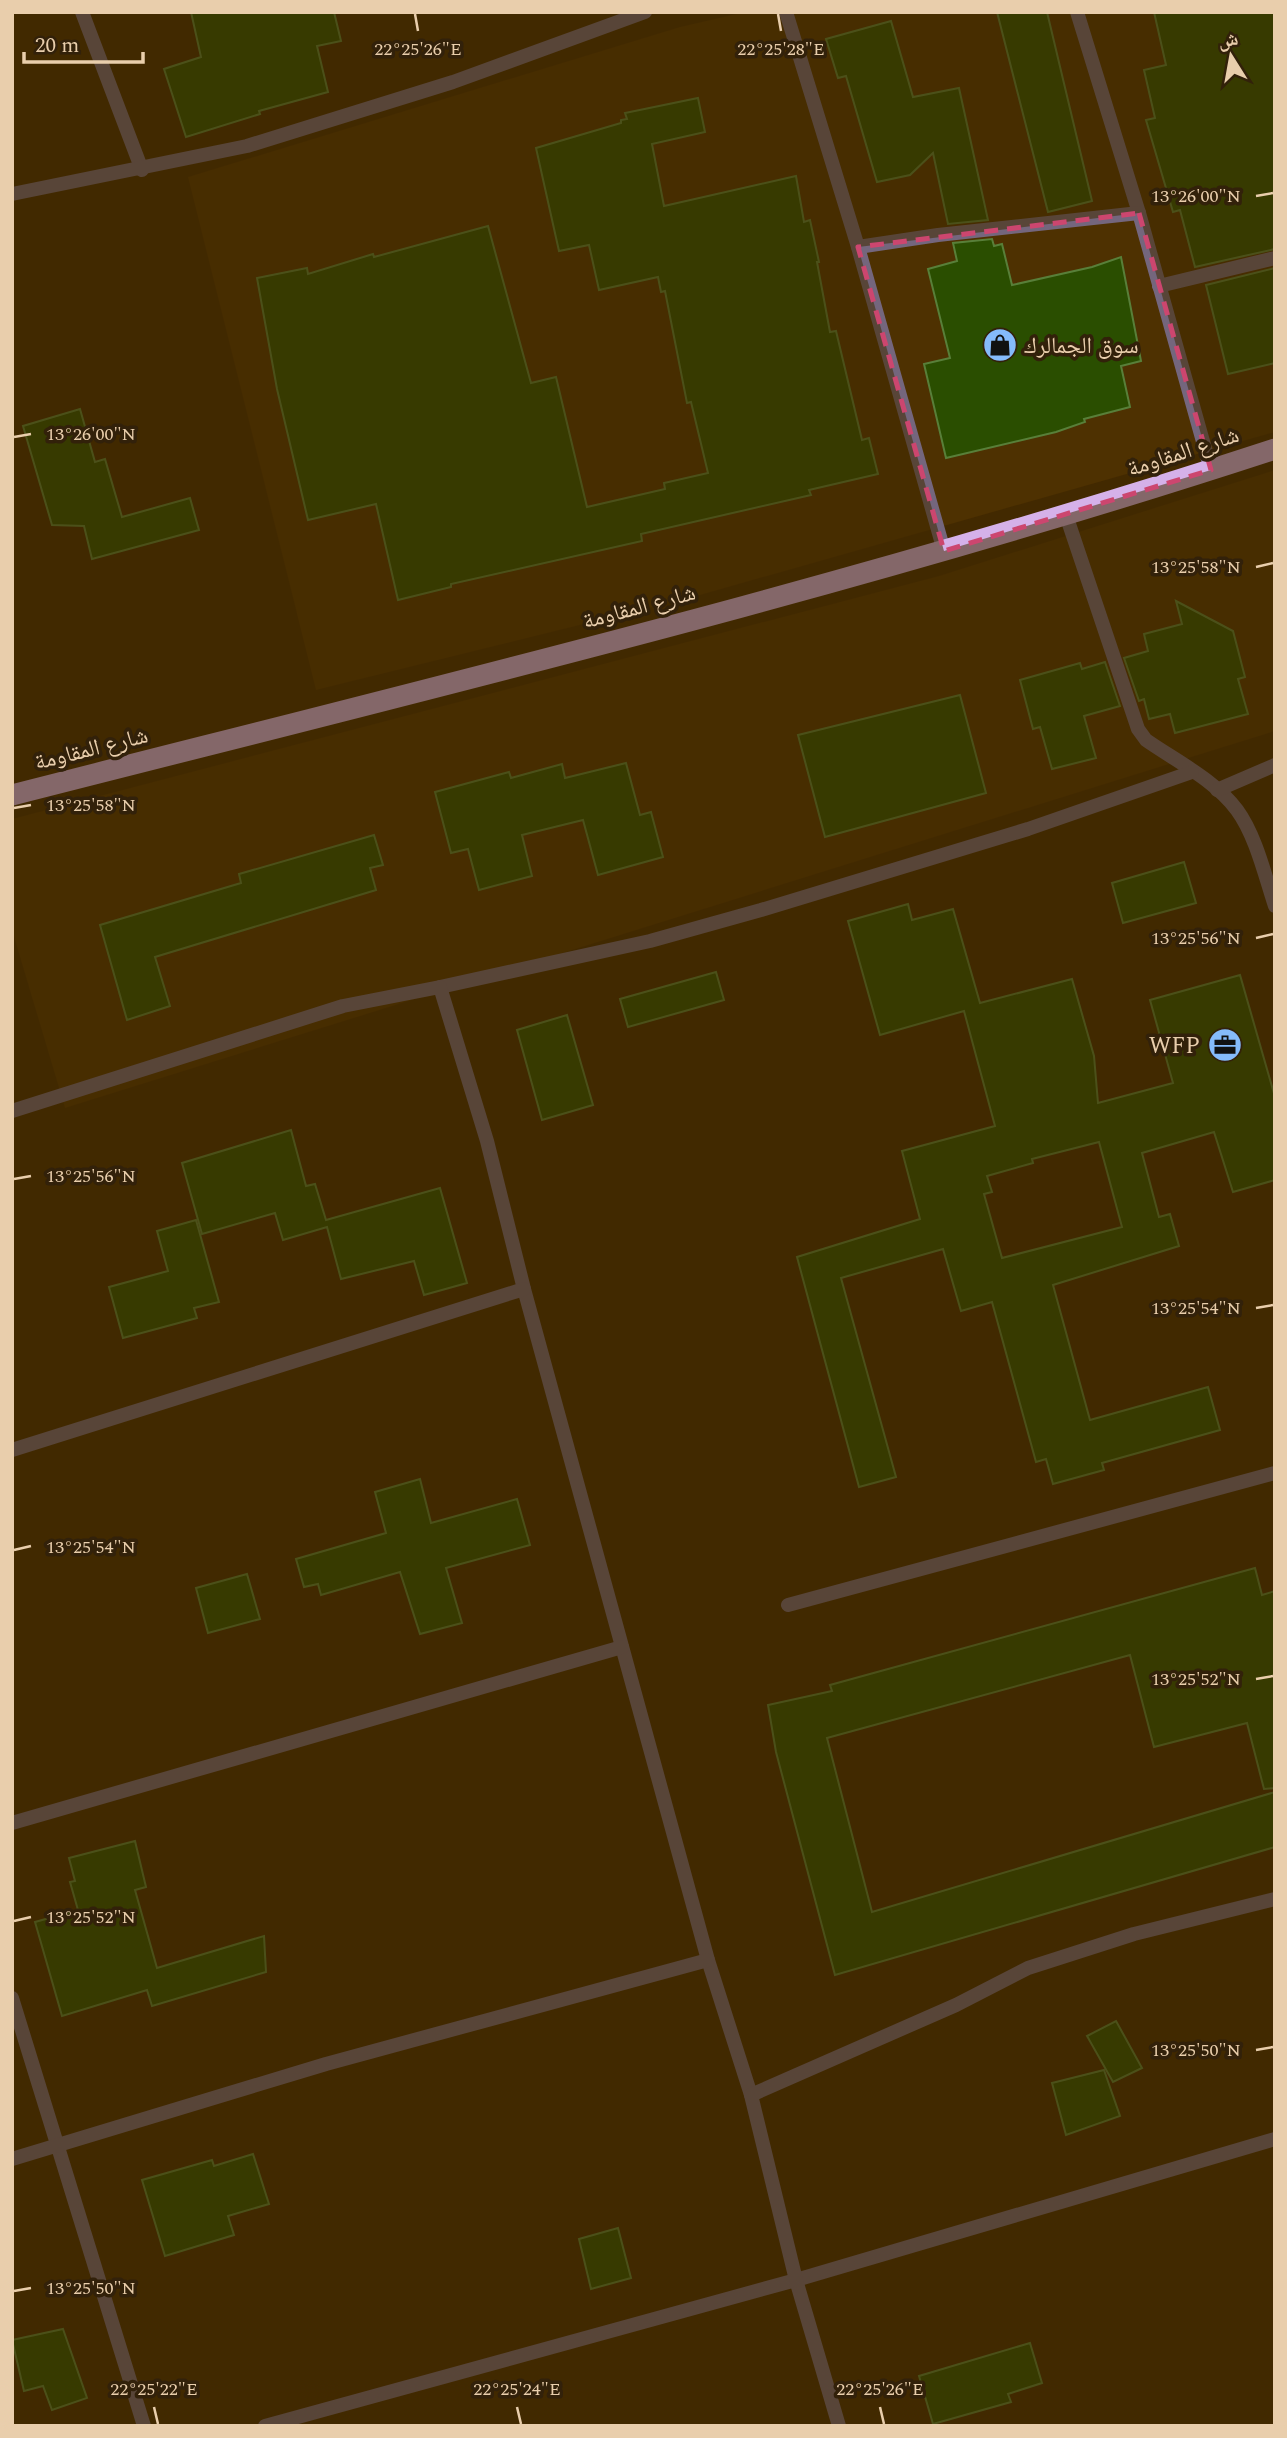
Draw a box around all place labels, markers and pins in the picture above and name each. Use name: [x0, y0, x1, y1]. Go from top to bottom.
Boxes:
shop icon: سوق الجمالرك: [981, 326, 1019, 364]
place label: سوق الجمالرك: [1024, 329, 1139, 364]
office icon: WFP: [1206, 1026, 1244, 1064]
place label: WFP: [1149, 1029, 1200, 1064]

